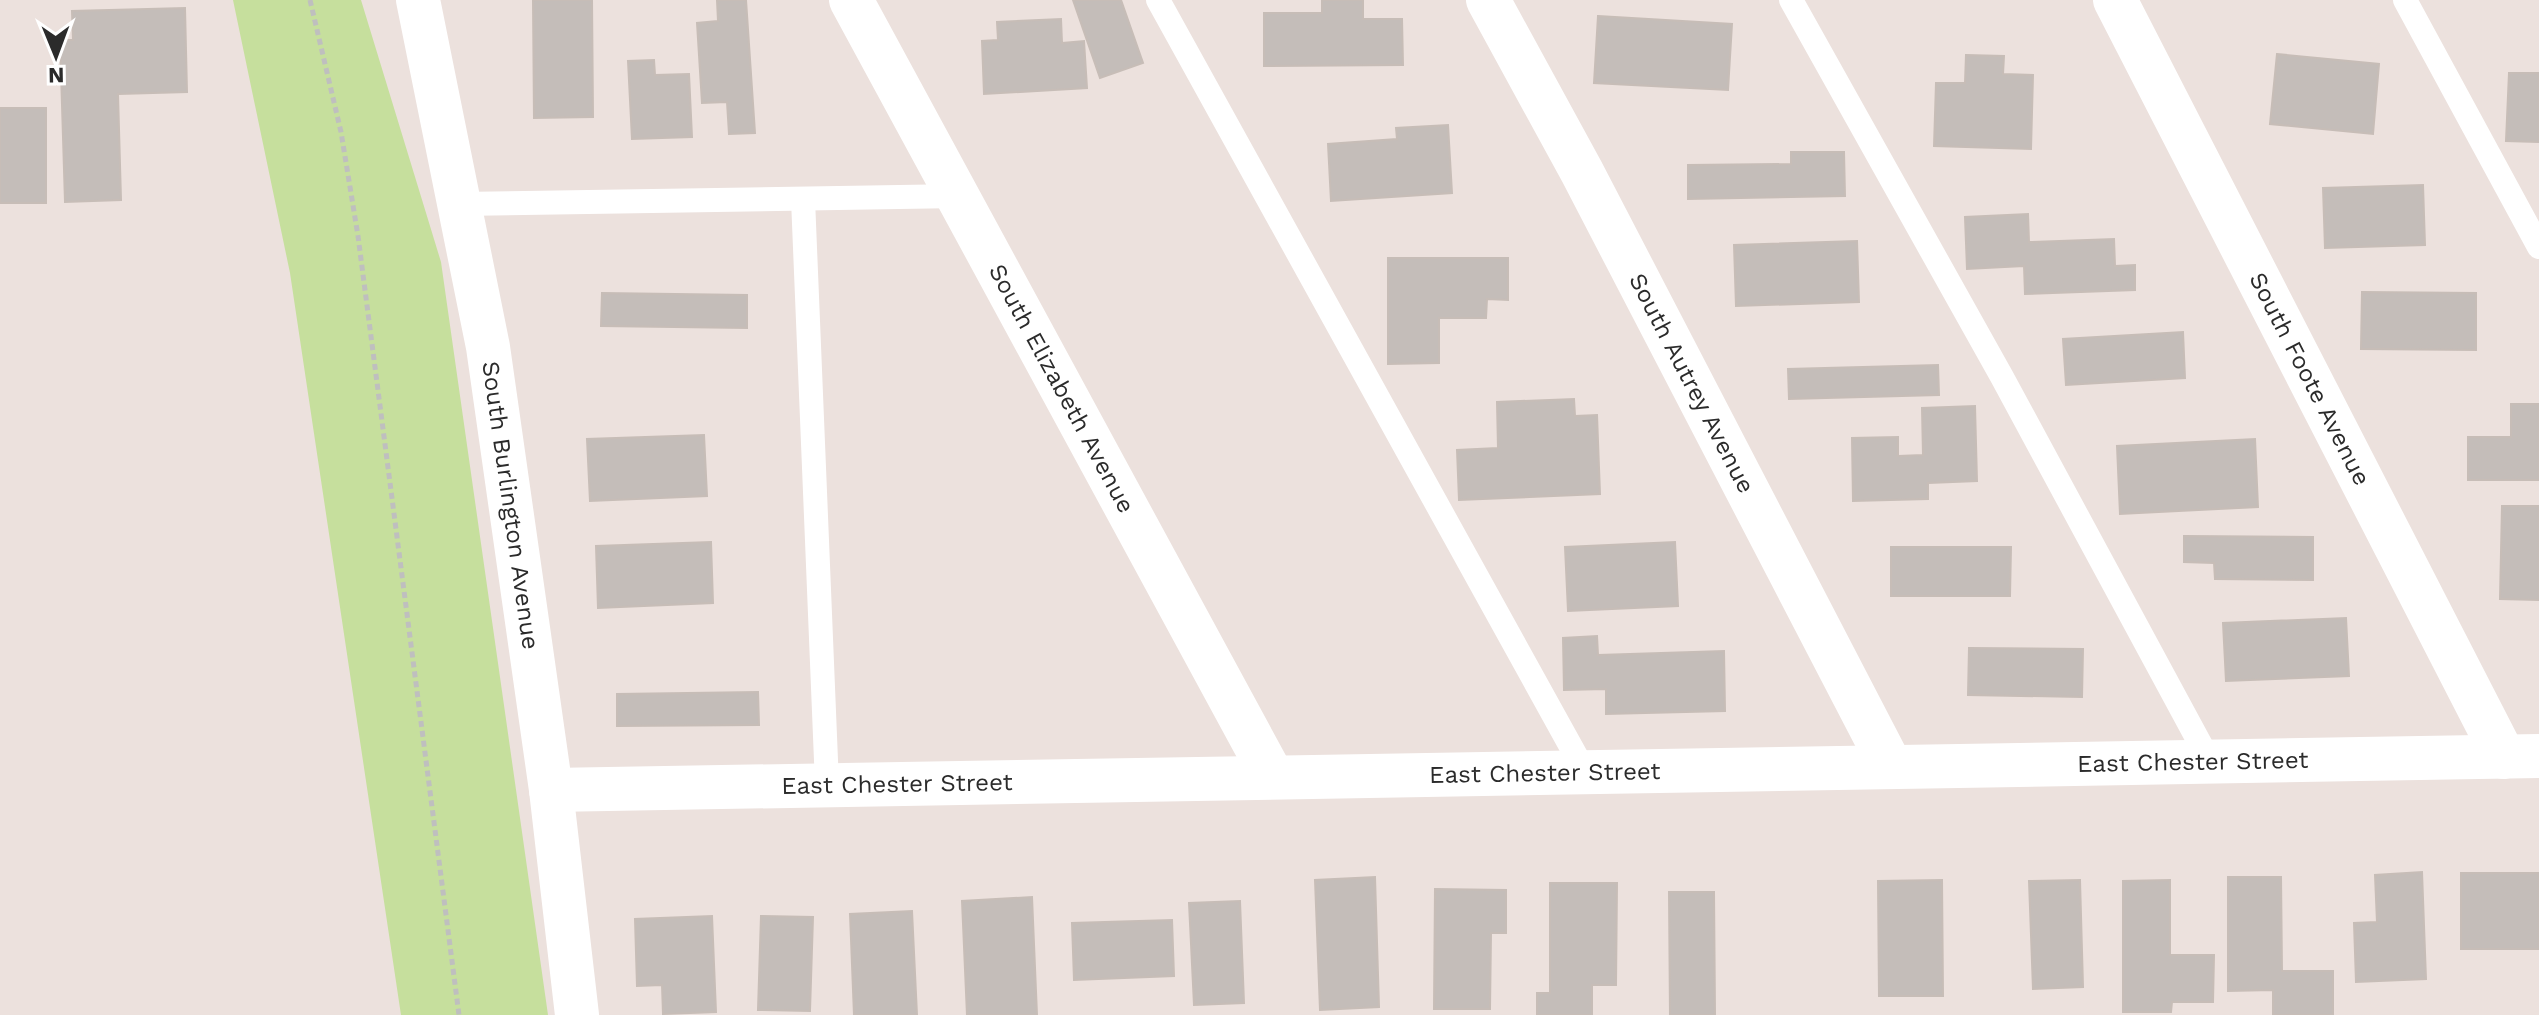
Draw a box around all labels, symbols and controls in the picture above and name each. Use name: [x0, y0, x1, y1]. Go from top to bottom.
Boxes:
north arrow: [16, 16, 96, 96]
text: N: [48, 63, 65, 88]
street label: South Elizabeth Avenue: [983, 259, 1141, 518]
street label: South Foote Avenue: [2243, 268, 2376, 490]
street label: South Autrey Avenue: [1623, 269, 1760, 498]
street label: South Burlington Avenue: [476, 359, 545, 651]
street label: East Chester Street: [2077, 746, 2309, 778]
street label: East Chester Street: [1429, 757, 1661, 789]
street label: East Chester Street: [781, 768, 1013, 800]

